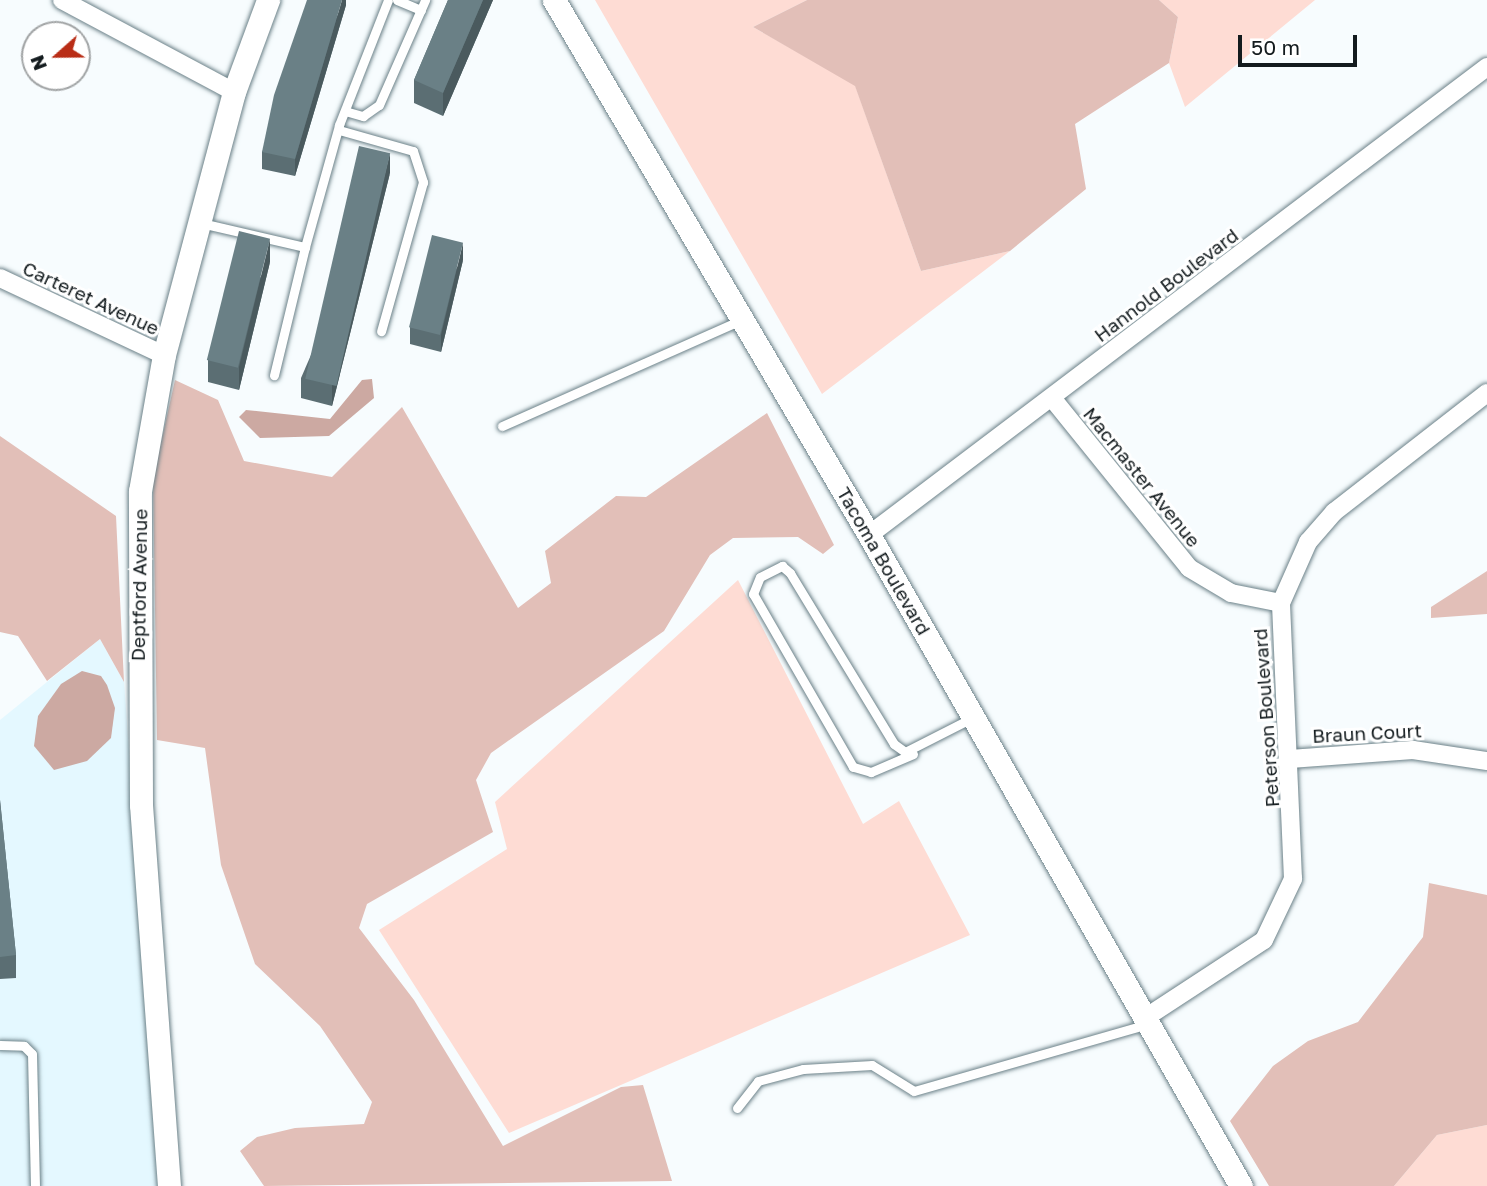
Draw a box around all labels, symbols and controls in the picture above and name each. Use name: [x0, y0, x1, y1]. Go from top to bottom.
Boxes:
north arrow: [21, 21, 91, 91]
scale bar: [1242, 21, 1361, 65]
text: 50 m: [1251, 34, 1300, 60]
text: N: [24, 52, 51, 74]
street label: Hannold Boulevard: [1090, 223, 1242, 347]
street label: Carteret Avenue: [19, 256, 163, 340]
street label: Macmaster Avenue: [1079, 403, 1205, 551]
street label: Tacoma Boulevard: [832, 483, 936, 639]
street label: Deptford Avenue: [126, 509, 152, 661]
street label: Peterson Boulevard: [1248, 628, 1284, 808]
street label: Braun Court: [1312, 719, 1422, 747]

